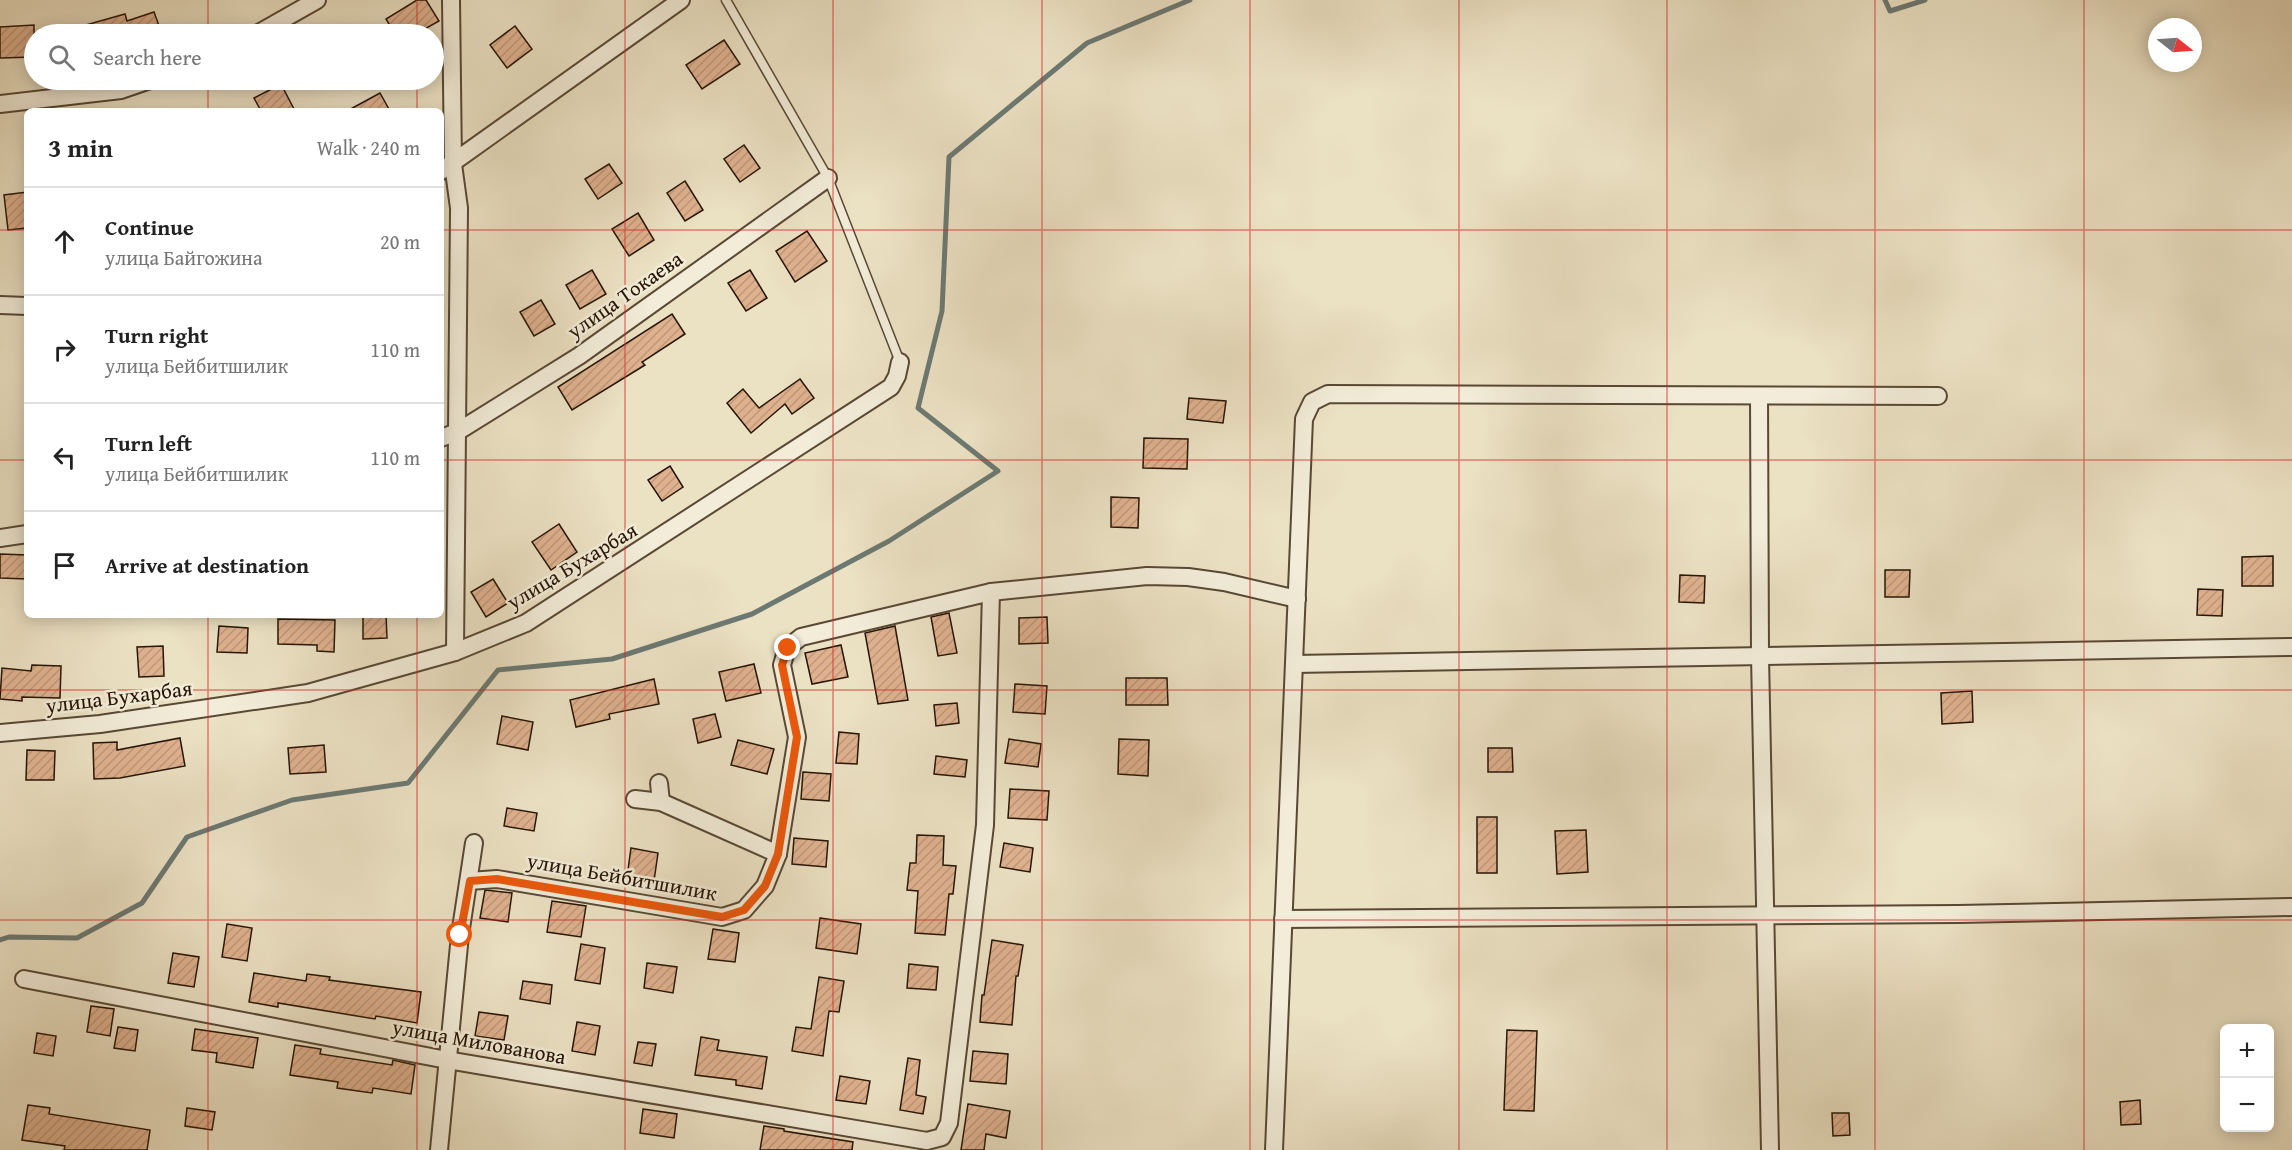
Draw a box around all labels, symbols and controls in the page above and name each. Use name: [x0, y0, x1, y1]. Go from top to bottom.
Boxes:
north arrow: [2148, 18, 2202, 72]
search box: [24, 24, 444, 90]
icon: search: [45, 41, 78, 74]
text: Search here: [93, 41, 202, 73]
text: 3 min: [48, 128, 113, 167]
text: Walk · 240 m: [317, 133, 420, 162]
text: Continue: [105, 211, 194, 243]
icon: ahead: [48, 225, 81, 258]
text: 20 m: [380, 227, 420, 256]
text: улица Байгожина: [105, 243, 262, 272]
street label: улица Токаева: [560, 243, 689, 347]
text: Turn right: [105, 319, 208, 351]
icon: right: [48, 333, 81, 366]
text: 110 m: [370, 335, 420, 364]
text: улица Бейбитшилик: [105, 351, 288, 380]
text: Turn left: [105, 427, 192, 459]
icon: left: [48, 441, 81, 474]
text: 110 m: [370, 443, 420, 472]
text: улица Бейбитшилик: [105, 459, 288, 488]
street label: улица Бухарбая: [500, 514, 643, 617]
icon: arrive: [48, 549, 81, 582]
text: Arrive at destination: [105, 549, 309, 581]
route end: [774, 634, 800, 660]
street label: улица Бухарбая: [43, 672, 194, 721]
street label: улица Бейбитшилик: [524, 844, 720, 908]
route start: [446, 921, 472, 947]
street label: улица Милованова: [389, 1011, 568, 1072]
map controls: [2220, 1024, 2274, 1132]
button: +: [2220, 1024, 2274, 1078]
button: −: [2220, 1078, 2274, 1132]

